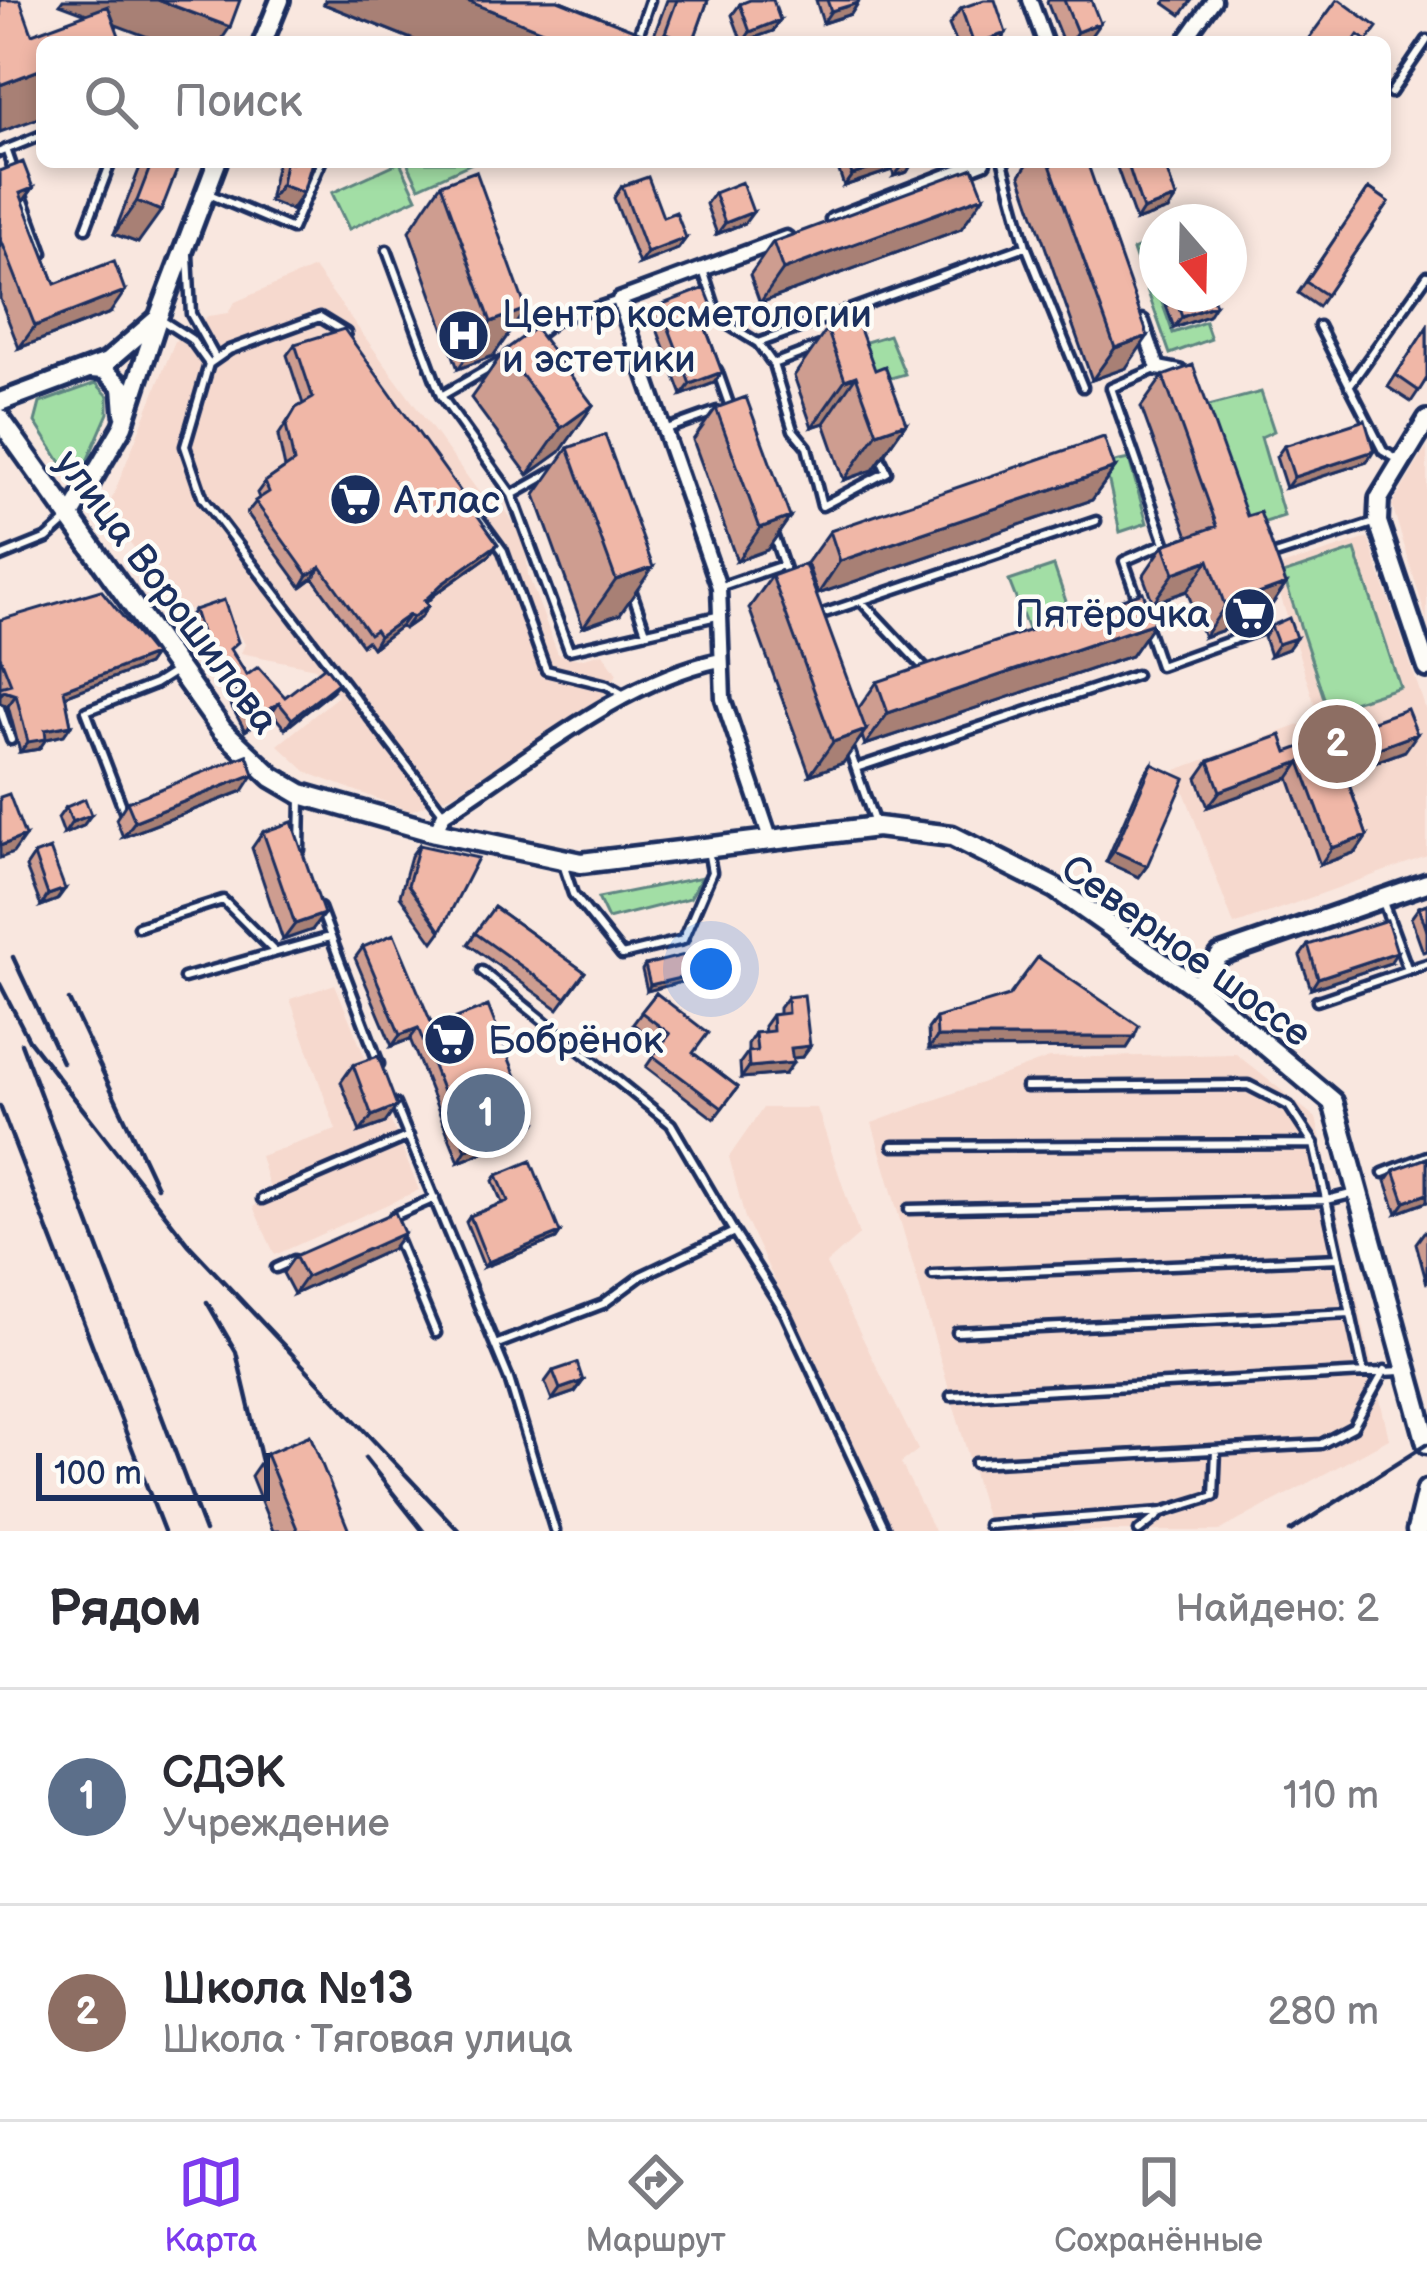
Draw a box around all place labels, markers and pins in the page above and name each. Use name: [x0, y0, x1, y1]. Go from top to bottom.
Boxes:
place label: Центр косметологии и эстетики: [502, 292, 872, 384]
hospital icon: Центр косметологии и эстетики: [435, 307, 491, 363]
supermarket icon: Атлас: [327, 471, 383, 527]
place label: Атлас: [393, 478, 500, 525]
supermarket icon: Пятёрочка: [1221, 585, 1277, 641]
place label: Пятёрочка: [1015, 592, 1210, 639]
pin: 2: [1298, 699, 1376, 789]
supermarket icon: Бобрёнок: [421, 1011, 477, 1067]
place label: Бобрёнок: [488, 1018, 664, 1065]
pin: 1: [447, 1068, 525, 1158]

